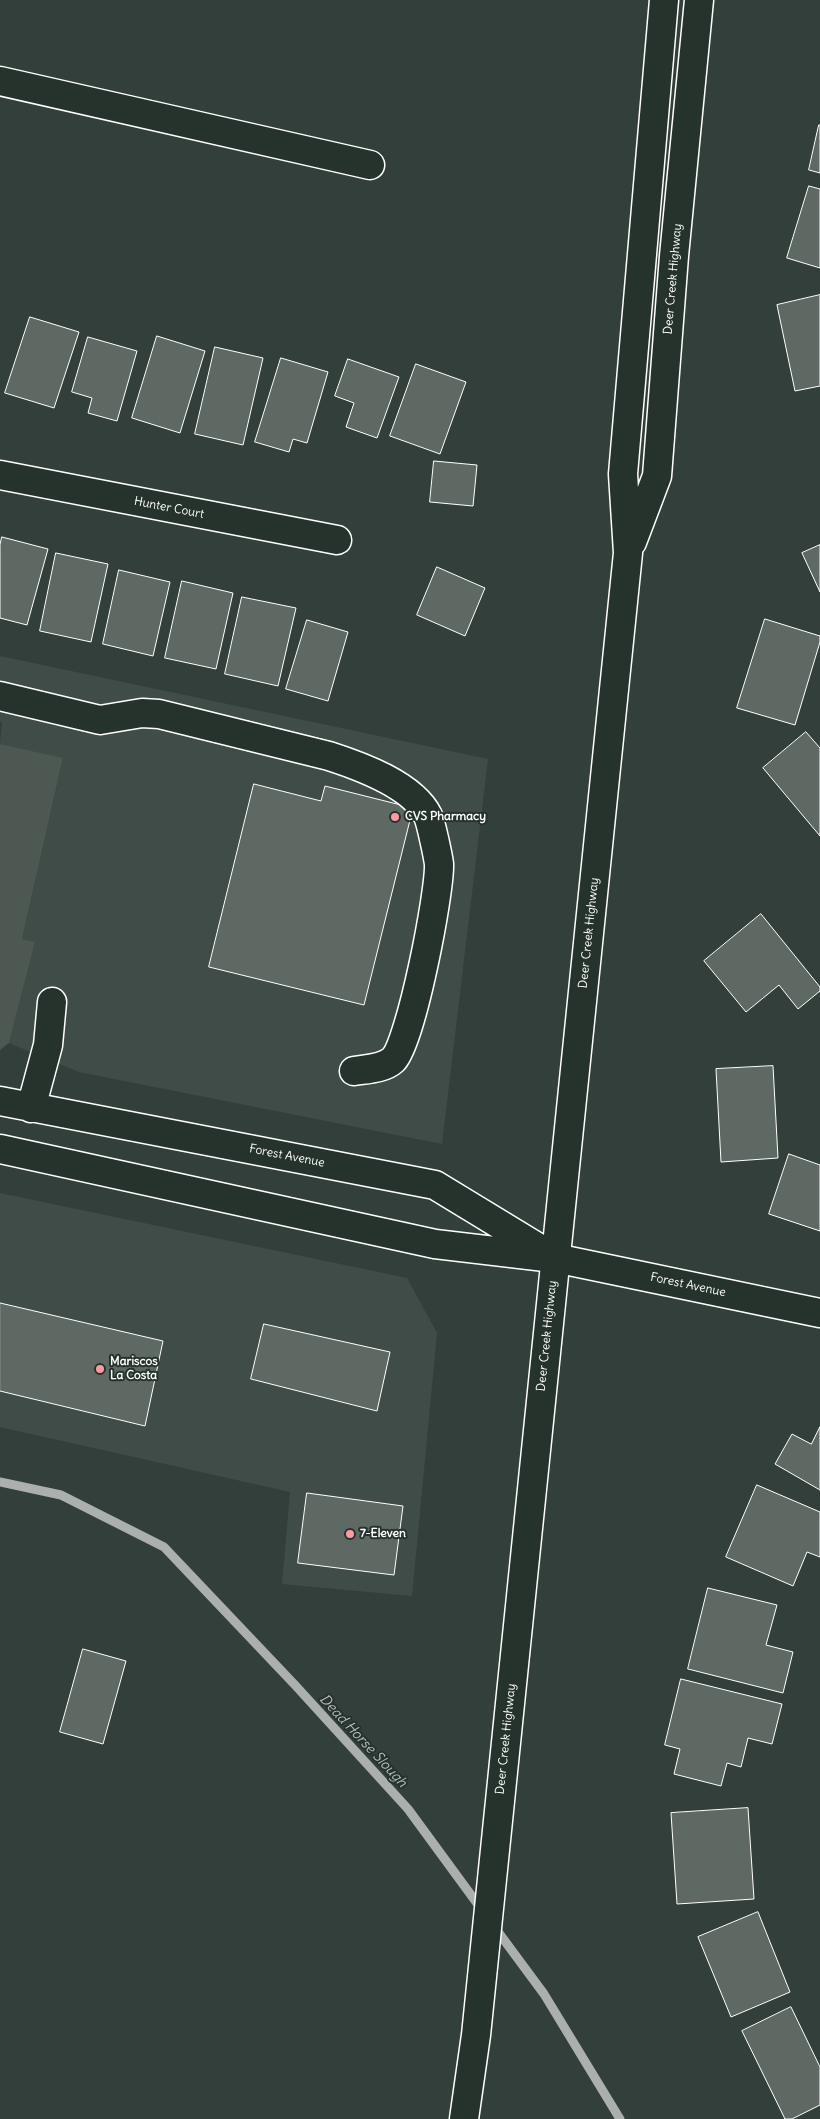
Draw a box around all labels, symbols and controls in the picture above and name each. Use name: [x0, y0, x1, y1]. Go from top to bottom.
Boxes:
street label: Deer Creek Highway: [661, 223, 685, 335]
street label: Hunter Court: [133, 494, 205, 522]
place label: CVS Pharmacy: [405, 810, 486, 824]
marker: CVS Pharmacy: [389, 811, 401, 823]
street label: Deer Creek Highway: [576, 877, 602, 989]
street label: Forest Avenue: [248, 1142, 326, 1170]
street label: Forest Avenue: [649, 1270, 727, 1300]
street label: Deer Creek Highway: [534, 1280, 560, 1392]
place label: Mariscos La Costa: [110, 1355, 158, 1383]
marker: Mariscos La Costa: [94, 1363, 106, 1375]
place label: 7-Eleven: [360, 1527, 406, 1541]
marker: 7-Eleven: [344, 1528, 356, 1540]
street label: Deer Creek Highway: [493, 1683, 519, 1795]
water label: Dead Horse Slough: [316, 1691, 410, 1791]

